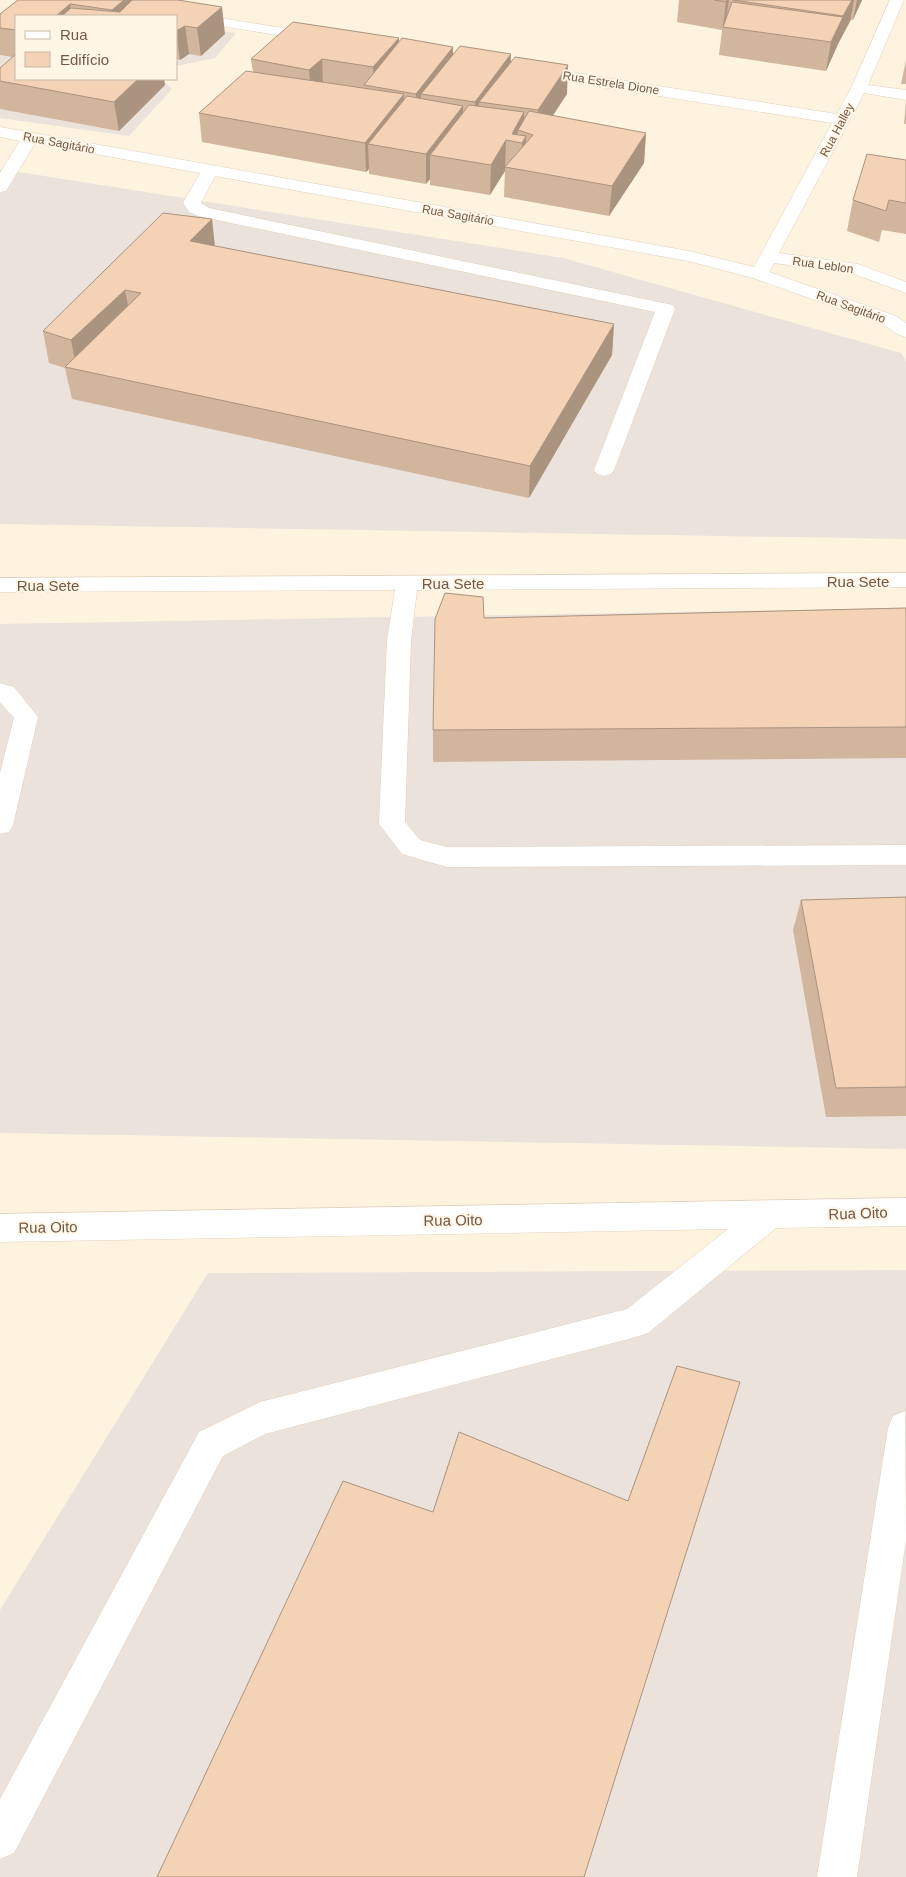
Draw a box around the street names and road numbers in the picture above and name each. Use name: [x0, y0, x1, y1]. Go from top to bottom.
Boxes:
street label: Rua Estrela Dione: [562, 68, 661, 98]
street label: Rua Halley: [817, 101, 857, 159]
street label: Rua Sagitário: [22, 129, 96, 157]
street label: Rua Sagitário: [421, 202, 495, 228]
street label: Rua Leblon: [792, 254, 854, 276]
street label: Rua Sagitário: [814, 288, 888, 326]
street label: Rua Sete: [827, 573, 889, 590]
street label: Rua Sete: [422, 575, 484, 592]
street label: Rua Sete: [17, 577, 79, 594]
street label: Rua Oito: [828, 1203, 888, 1223]
street label: Rua Oito: [423, 1211, 483, 1229]
street label: Rua Oito: [18, 1218, 78, 1236]

